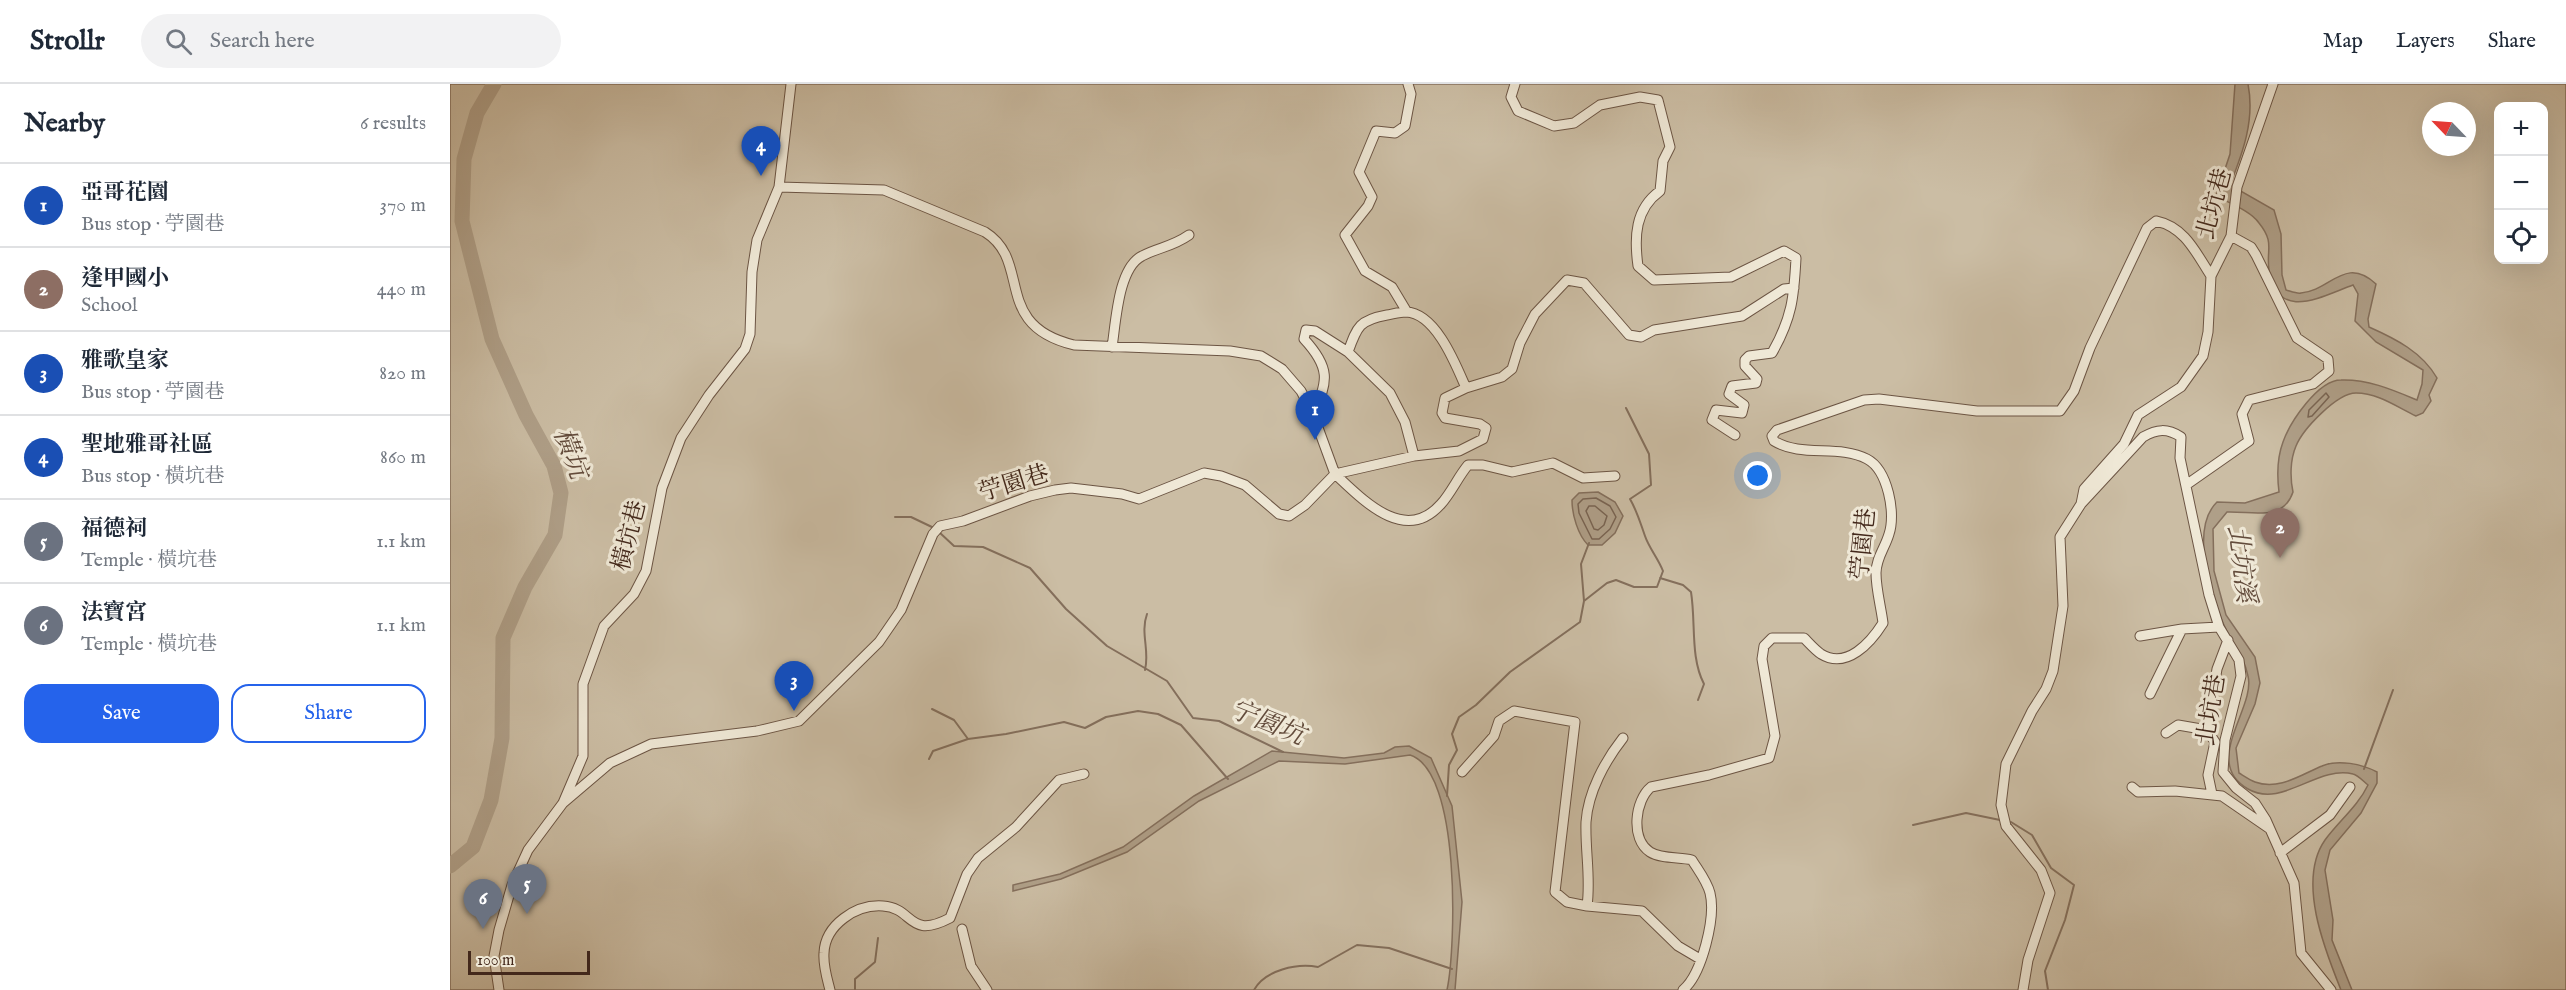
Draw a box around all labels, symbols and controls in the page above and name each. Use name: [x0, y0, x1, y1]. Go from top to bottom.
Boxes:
search box: [141, 14, 561, 68]
text: Strollr: [30, 24, 105, 59]
icon: search: [162, 25, 195, 58]
text: Search here: [210, 27, 315, 55]
text: Map: [2323, 28, 2363, 55]
text: Layers: [2396, 28, 2455, 55]
text: Share: [2488, 28, 2536, 55]
north arrow: [2422, 102, 2476, 156]
map controls: [2494, 102, 2548, 264]
button: +: [2494, 102, 2548, 156]
text: Nearby: [24, 107, 105, 140]
text: 6 results: [360, 111, 426, 136]
pin: 4: [742, 126, 780, 176]
button: −: [2494, 156, 2548, 210]
street label: 北坑巷: [2191, 165, 2239, 243]
text: 亞哥花園: [81, 179, 169, 207]
text: 1: [40, 193, 47, 218]
text: 370 m: [380, 193, 426, 218]
button: locate: [2494, 210, 2548, 264]
text: Bus stop · 苧園巷: [81, 212, 225, 237]
text: 逢甲國小: [81, 265, 169, 293]
text: 2: [39, 277, 48, 302]
text: 440 m: [377, 277, 426, 302]
text: School: [81, 293, 137, 318]
text: 雅歌皇家: [81, 347, 169, 375]
text: 3: [40, 361, 47, 386]
text: 820 m: [379, 361, 426, 386]
text: Bus stop · 苧園巷: [81, 380, 225, 405]
pin: 1: [1296, 390, 1334, 440]
water label: 橫坑: [545, 423, 596, 487]
text: 聖地雅哥社區: [81, 431, 213, 459]
text: 4: [39, 445, 48, 470]
text: 860 m: [380, 445, 426, 470]
street label: 苧園巷: [975, 459, 1053, 509]
your location: [1743, 461, 1772, 490]
text: Bus stop · 橫坑巷: [81, 464, 225, 489]
street label: 橫坑巷: [606, 497, 654, 575]
street label: 苧園巷: [1845, 507, 1883, 581]
pin: 2: [2260, 508, 2300, 558]
text: 福德祠: [81, 515, 147, 543]
water label: 北坑溪: [2220, 523, 2262, 608]
text: 5: [40, 529, 47, 554]
text: 1.1 km: [376, 529, 426, 554]
text: Temple · 橫坑巷: [81, 548, 217, 573]
text: 法寶宮: [81, 599, 147, 627]
text: 6: [39, 613, 48, 638]
text: 1.1 km: [376, 613, 426, 638]
text: Temple · 橫坑巷: [81, 632, 217, 657]
pin: 3: [774, 662, 814, 711]
street label: 北坑巷: [2191, 672, 2233, 748]
button: Save: [24, 684, 219, 743]
button: Share: [231, 684, 426, 743]
water label: 宁園坑: [1225, 693, 1313, 754]
pin: 5: [508, 864, 547, 914]
pin: 6: [464, 880, 502, 929]
scale bar: [468, 948, 590, 976]
text: 100 m: [477, 951, 514, 971]

